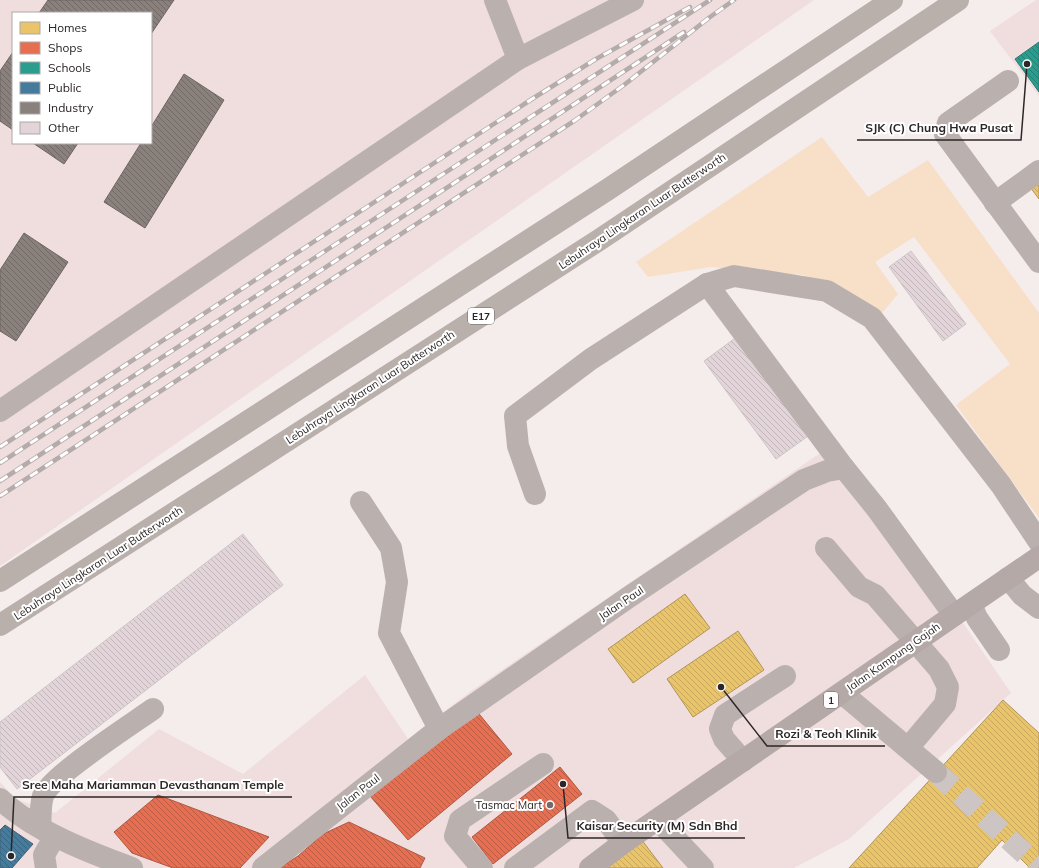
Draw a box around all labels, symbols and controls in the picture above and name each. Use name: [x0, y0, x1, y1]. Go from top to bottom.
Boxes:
legend: [12, 12, 152, 144]
text: Homes: [48, 20, 87, 35]
text: Shops: [48, 40, 83, 55]
text: Schools: [48, 60, 91, 75]
text: Public: [48, 80, 82, 95]
text: Industry: [48, 100, 94, 115]
callout: SJK (C) Chung Hwa Pusat: [857, 116, 1021, 140]
text: Other: [48, 120, 80, 135]
text: SJK (C) Chung Hwa Pusat: [865, 120, 1013, 135]
street label: Lebuhraya Lingkaran Luar Butterworth: [556, 150, 728, 272]
road number: E17: [468, 308, 494, 324]
street label: Lebuhraya Lingkaran Luar Butterworth: [283, 327, 457, 447]
street label: Lebuhraya Lingkaran Luar Butterworth: [11, 503, 185, 623]
street label: Jalan Paul: [596, 583, 646, 623]
street label: Jalan Kampung Gajah: [843, 619, 943, 695]
road number: 1: [824, 692, 838, 708]
callout: Rozi & Teoh Klinik: [767, 722, 885, 746]
text: Rozi & Teoh Klinik: [775, 726, 877, 741]
street label: Jalan Paul: [334, 771, 382, 813]
callout: Sree Maha Mariamman Devasthanam Temple: [14, 773, 292, 797]
text: Sree Maha Mariamman Devasthanam Temple: [22, 777, 284, 792]
place label: Tasmac Mart: [475, 798, 542, 812]
marker: Tasmac Mart: [545, 800, 555, 810]
callout: Kaisar Security (M) Sdn Bhd: [568, 814, 745, 838]
text: Kaisar Security (M) Sdn Bhd: [577, 818, 737, 833]

